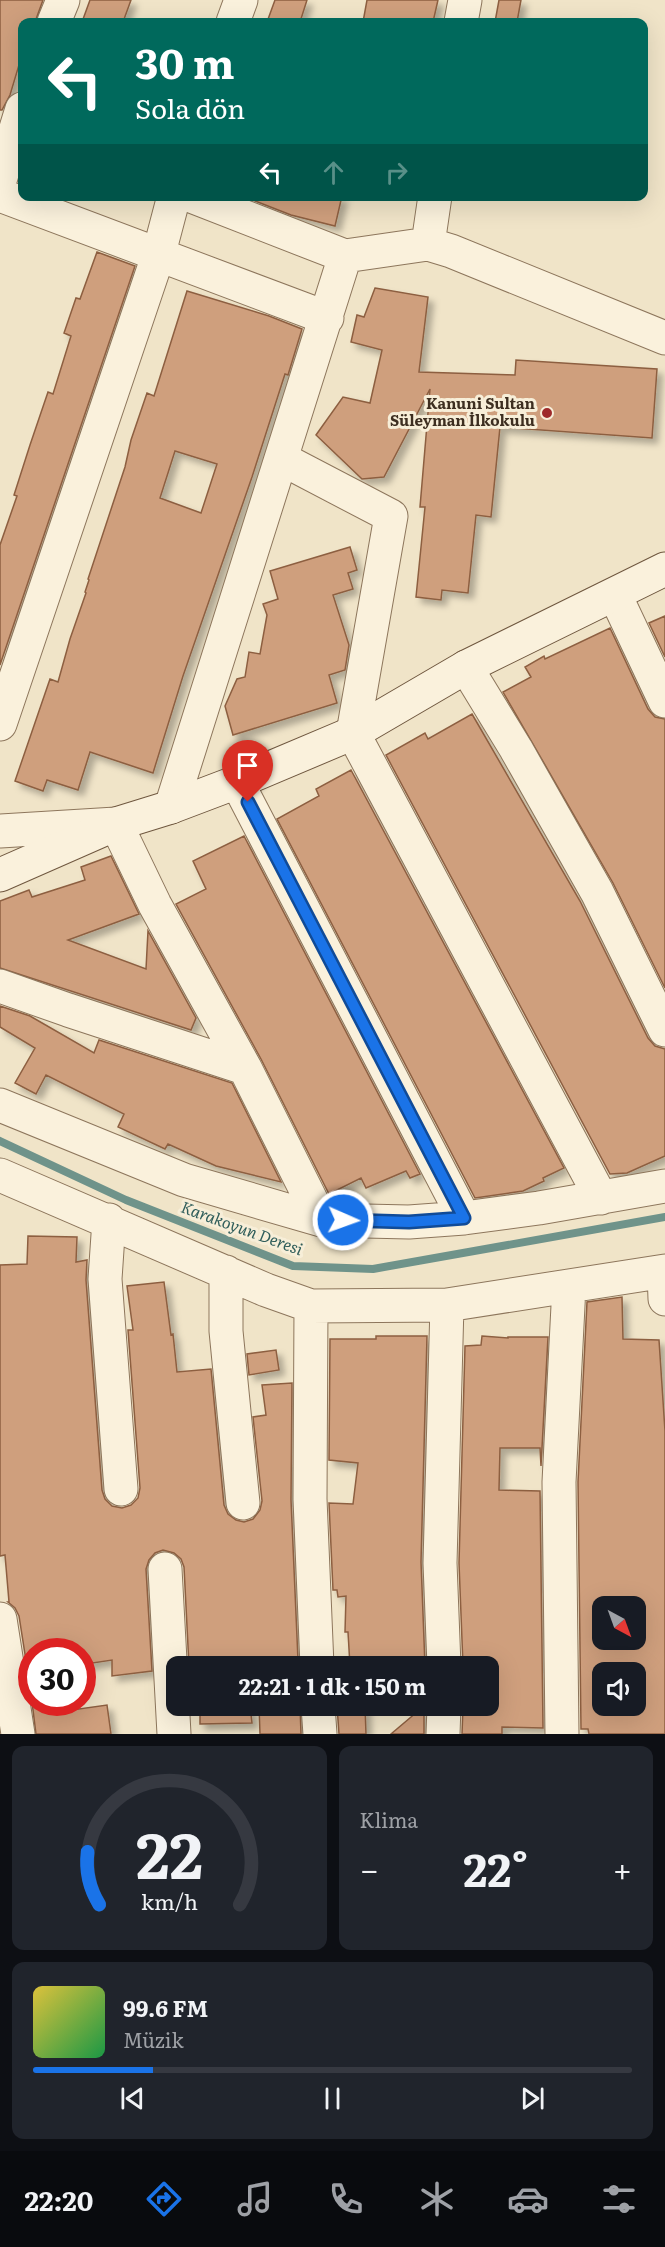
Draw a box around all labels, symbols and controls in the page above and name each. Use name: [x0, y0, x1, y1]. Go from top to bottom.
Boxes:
text: 30 m: [135, 30, 235, 92]
icon: left: [36, 42, 114, 120]
text: Sola dön: [135, 87, 245, 127]
icon: left: [254, 156, 287, 189]
icon: ahead: [317, 156, 350, 189]
icon: right: [380, 156, 413, 189]
place label: Kanuni Sultan Süleyman İlkokulu: [390, 391, 536, 431]
marker: Kanuni Sultan Süleyman İlkokulu: [540, 406, 554, 420]
pin: [222, 740, 273, 802]
icon: arrive: [231, 749, 264, 782]
position arrow: [311, 1188, 375, 1252]
water label: Karakoyun Deresi: [178, 1194, 307, 1260]
north arrow: [592, 1596, 646, 1650]
map controls: [592, 1596, 646, 1716]
speed limit sign: 30: [18, 1638, 96, 1716]
button: sound: [592, 1662, 646, 1716]
text: 22:21 · 1 dk · 150 m: [239, 1669, 426, 1702]
text: Klima: [360, 1804, 418, 1834]
text: 22: [136, 1806, 203, 1898]
text: 22°: [463, 1834, 528, 1901]
text: −: [360, 1843, 379, 1892]
text: +: [613, 1843, 632, 1892]
text: km/h: [141, 1885, 198, 1917]
text: 99.6 FM: [123, 1991, 208, 2024]
text: Müzik: [123, 2024, 184, 2054]
icon: previous: [116, 2082, 149, 2115]
icon: pause: [316, 2082, 349, 2115]
icon: next: [516, 2082, 549, 2115]
icon: directions: [143, 2178, 185, 2220]
icon: music: [234, 2178, 276, 2220]
icon: phone: [325, 2178, 367, 2220]
icon: climate: [416, 2178, 458, 2220]
icon: car: [507, 2178, 549, 2220]
icon: filters: [598, 2178, 640, 2220]
text: 22:20: [25, 2179, 93, 2219]

